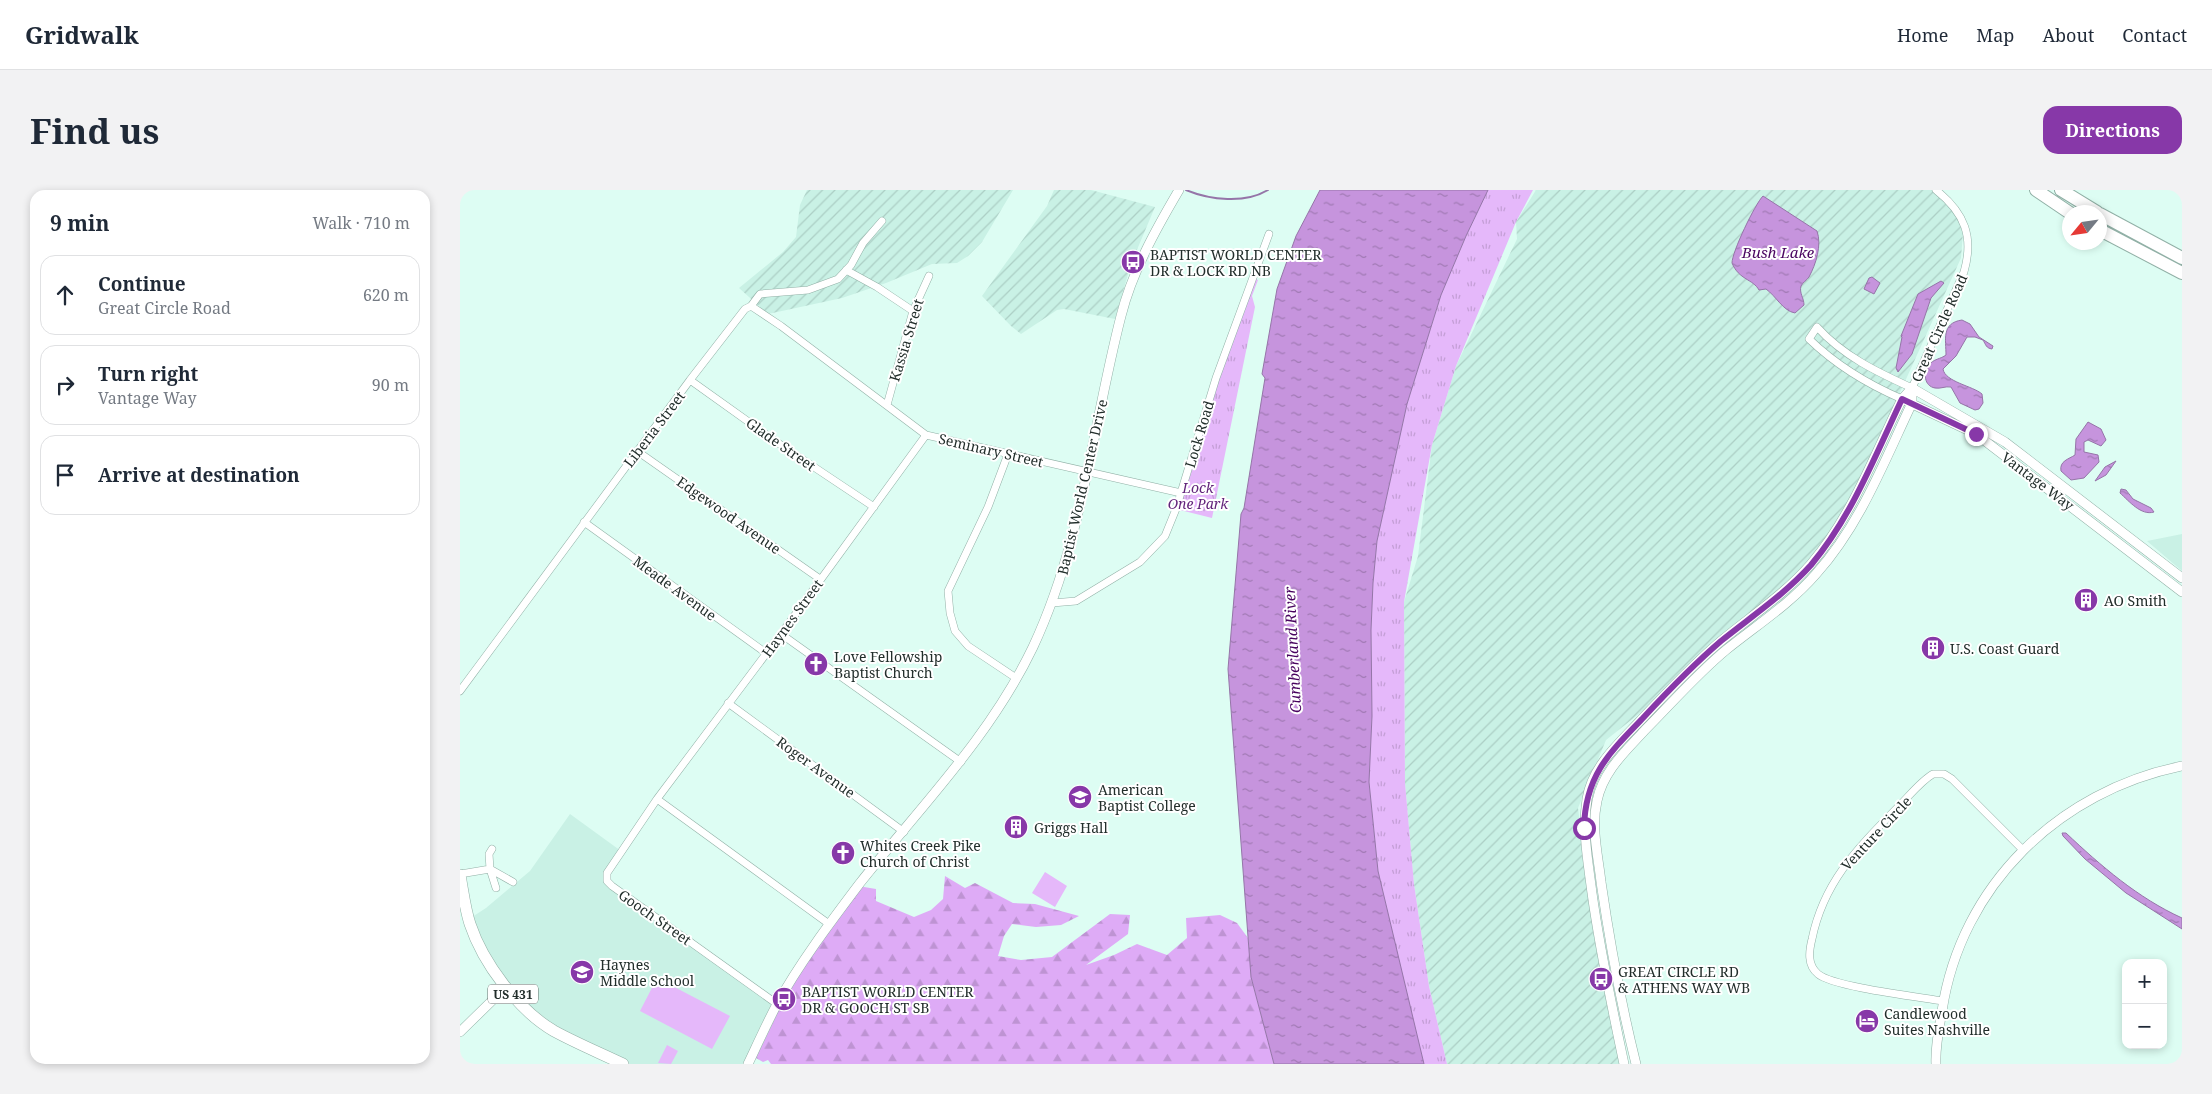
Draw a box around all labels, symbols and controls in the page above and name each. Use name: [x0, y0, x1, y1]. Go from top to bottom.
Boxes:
text: Gridwalk: [25, 18, 139, 51]
text: Home: [1897, 23, 1948, 47]
text: Map: [1976, 23, 2014, 47]
text: About: [2042, 23, 2094, 47]
text: Contact: [2122, 23, 2187, 47]
button: Directions: [2043, 106, 2182, 154]
text: Find us: [30, 107, 159, 154]
north arrow: [2062, 205, 2107, 250]
text: 9 min: [50, 209, 109, 237]
text: Walk · 710 m: [313, 212, 410, 234]
water label: Bush Lake: [1741, 242, 1815, 262]
place label: BAPTIST WORLD CENTER DR & LOCK RD NB: [1150, 245, 1322, 280]
bus stop icon: BAPTIST WORLD CENTER DR & LOCK RD NB: [1120, 249, 1146, 275]
text: Continue: [98, 271, 186, 297]
street label: Great Circle Road: [1907, 271, 1971, 385]
icon: ahead: [51, 281, 79, 309]
text: 620 m: [363, 284, 409, 306]
street label: Kassia Street: [884, 296, 928, 384]
text: Great Circle Road: [98, 297, 231, 319]
text: Turn right: [98, 361, 198, 387]
icon: right: [51, 371, 79, 399]
text: 90 m: [372, 374, 409, 396]
text: Vantage Way: [98, 387, 197, 409]
street label: Liberia Street: [619, 387, 689, 471]
street label: Baptist World Center Drive: [1053, 397, 1111, 577]
street label: Lock Road: [1180, 398, 1218, 470]
street label: Glade Street: [742, 413, 820, 475]
route end: [1965, 423, 1988, 446]
street label: Seminary Street: [937, 429, 1045, 471]
street label: Vantage Way: [1998, 447, 2078, 515]
icon: arrive: [51, 461, 79, 489]
text: Arrive at destination: [98, 462, 300, 488]
street label: Edgewood Avenue: [673, 472, 785, 558]
park label: Lock One Park: [1168, 478, 1229, 513]
street label: Meade Avenue: [630, 551, 720, 625]
street label: Haynes Street: [757, 575, 827, 661]
water label: Cumberland River: [1279, 585, 1305, 714]
building icon: AO Smith: [2073, 587, 2099, 613]
place label: AO Smith: [2104, 591, 2167, 610]
building icon: U.S. Coast Guard: [1920, 635, 1946, 661]
place label: U.S. Coast Guard: [1950, 639, 2060, 658]
place label: Love Fellowship Baptist Church: [834, 647, 942, 682]
church icon: Love Fellowship Baptist Church: [803, 651, 829, 677]
street label: Roger Avenue: [773, 732, 859, 802]
place label: American Baptist College: [1098, 780, 1196, 815]
school or university icon: American Baptist College: [1067, 784, 1093, 810]
street label: Venture Circle: [1837, 792, 1915, 874]
building icon: Griggs Hall: [1003, 814, 1029, 840]
route start: [1573, 817, 1596, 840]
place label: Griggs Hall: [1034, 818, 1108, 837]
place label: Whites Creek Pike Church of Christ: [860, 836, 981, 871]
church icon: Whites Creek Pike Church of Christ: [830, 840, 856, 866]
street label: Gooch Street: [615, 885, 695, 949]
place label: Haynes Middle School: [600, 955, 695, 990]
school or university icon: Haynes Middle School: [569, 959, 595, 985]
map controls: [2122, 959, 2167, 1049]
button: +: [2122, 959, 2167, 1004]
place label: GREAT CIRCLE RD & ATHENS WAY WB: [1618, 962, 1750, 997]
bus stop icon: GREAT CIRCLE RD & ATHENS WAY WB: [1588, 966, 1614, 992]
place label: BAPTIST WORLD CENTER DR & GOOCH ST SB: [802, 982, 974, 1017]
road number: US 431: [488, 984, 538, 1004]
bus stop icon: BAPTIST WORLD CENTER DR & GOOCH ST SB: [771, 986, 797, 1012]
place label: Candlewood Suites Nashville: [1884, 1004, 1990, 1039]
button: −: [2122, 1004, 2167, 1049]
hotel icon: Candlewood Suites Nashville: [1854, 1008, 1880, 1034]

